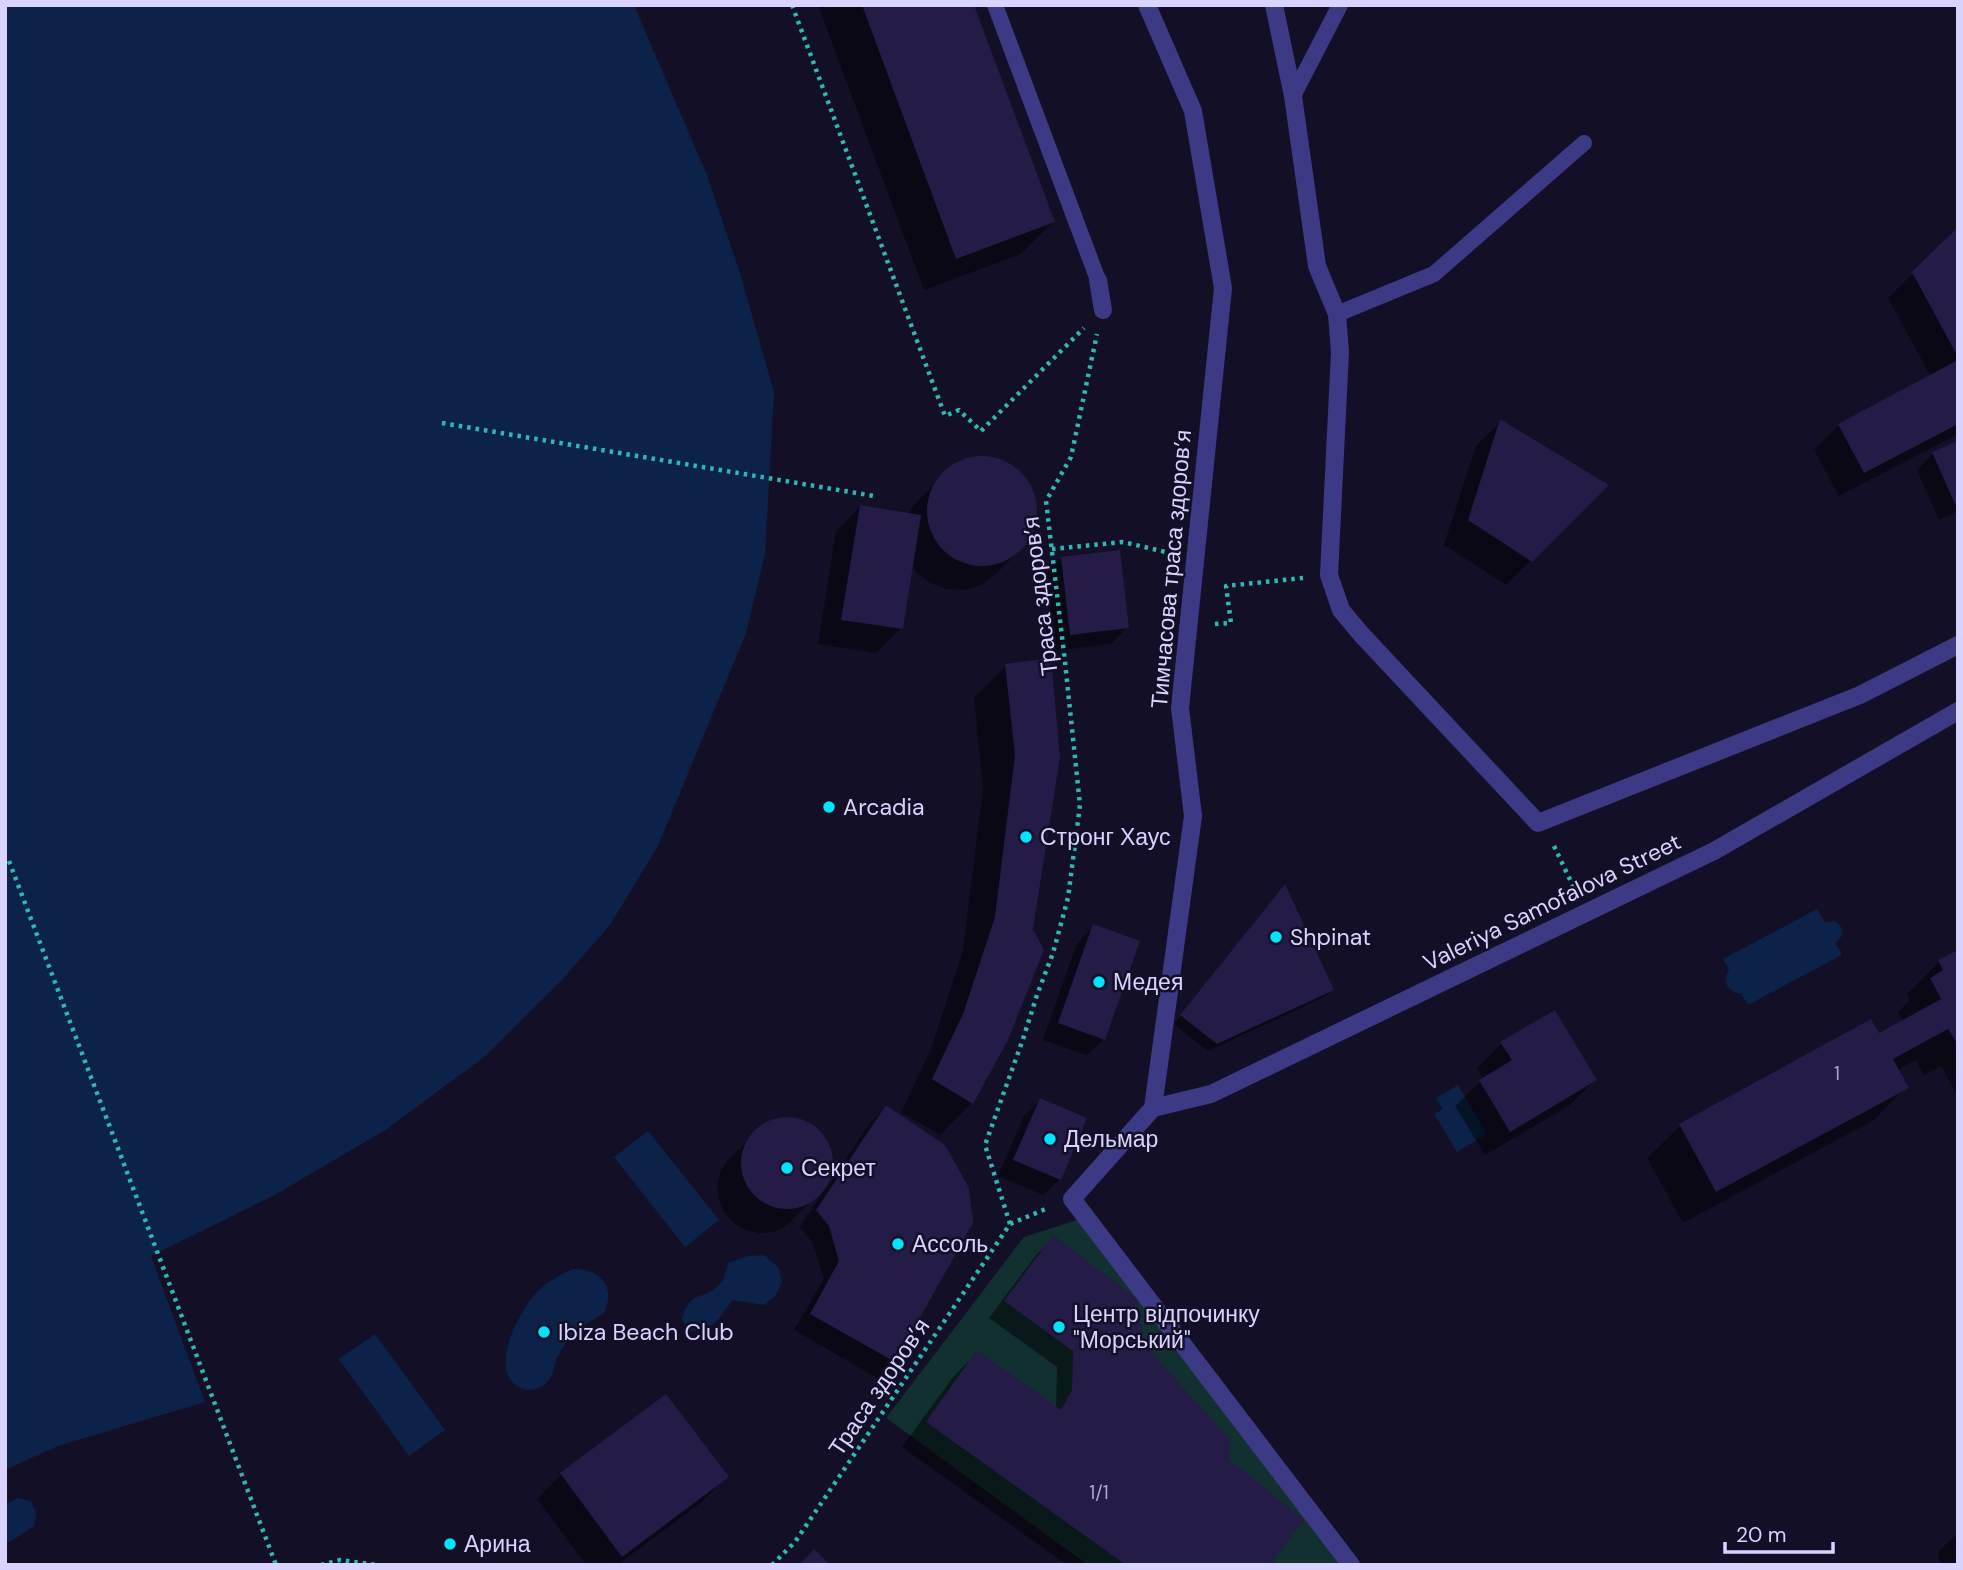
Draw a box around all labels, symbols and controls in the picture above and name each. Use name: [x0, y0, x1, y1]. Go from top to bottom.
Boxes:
street label: Тимчасова траса здоров’я: [1144, 428, 1198, 710]
street label: Траса здоров’я: [1015, 515, 1065, 677]
place label: Arcadia: [843, 792, 924, 822]
marker: Arcadia: [821, 799, 837, 815]
place label: Стронг Хаус: [1040, 822, 1171, 852]
street label: Valeriya Samofalova Street: [1418, 826, 1686, 978]
marker: Стронг Хаус: [1018, 829, 1034, 845]
place label: Shpinat: [1290, 922, 1371, 952]
marker: Shpinat: [1268, 929, 1284, 945]
place label: Медея: [1113, 967, 1183, 997]
marker: Медея: [1091, 974, 1107, 990]
house number: 1: [1834, 1061, 1840, 1086]
place label: Дельмар: [1064, 1124, 1158, 1154]
marker: Дельмар: [1042, 1131, 1058, 1147]
place label: Секрет: [801, 1153, 876, 1183]
marker: Секрет: [779, 1160, 795, 1176]
place label: Ассоль: [912, 1229, 988, 1259]
marker: Ассоль: [890, 1236, 906, 1252]
place label: Центр відпочинку "Морський": [1073, 1299, 1260, 1355]
street label: Траса здоров’я: [822, 1312, 936, 1462]
place label: Ibiza Beach Club: [558, 1317, 734, 1347]
marker: Центр відпочинку "Морський": [1051, 1319, 1067, 1335]
marker: Ibiza Beach Club: [536, 1324, 552, 1340]
house number: 1/1: [1089, 1480, 1109, 1505]
scale bar: [1725, 1510, 1834, 1554]
text: 20 m: [1736, 1521, 1787, 1549]
place label: Арина: [464, 1529, 531, 1559]
marker: Арина: [442, 1536, 458, 1552]

